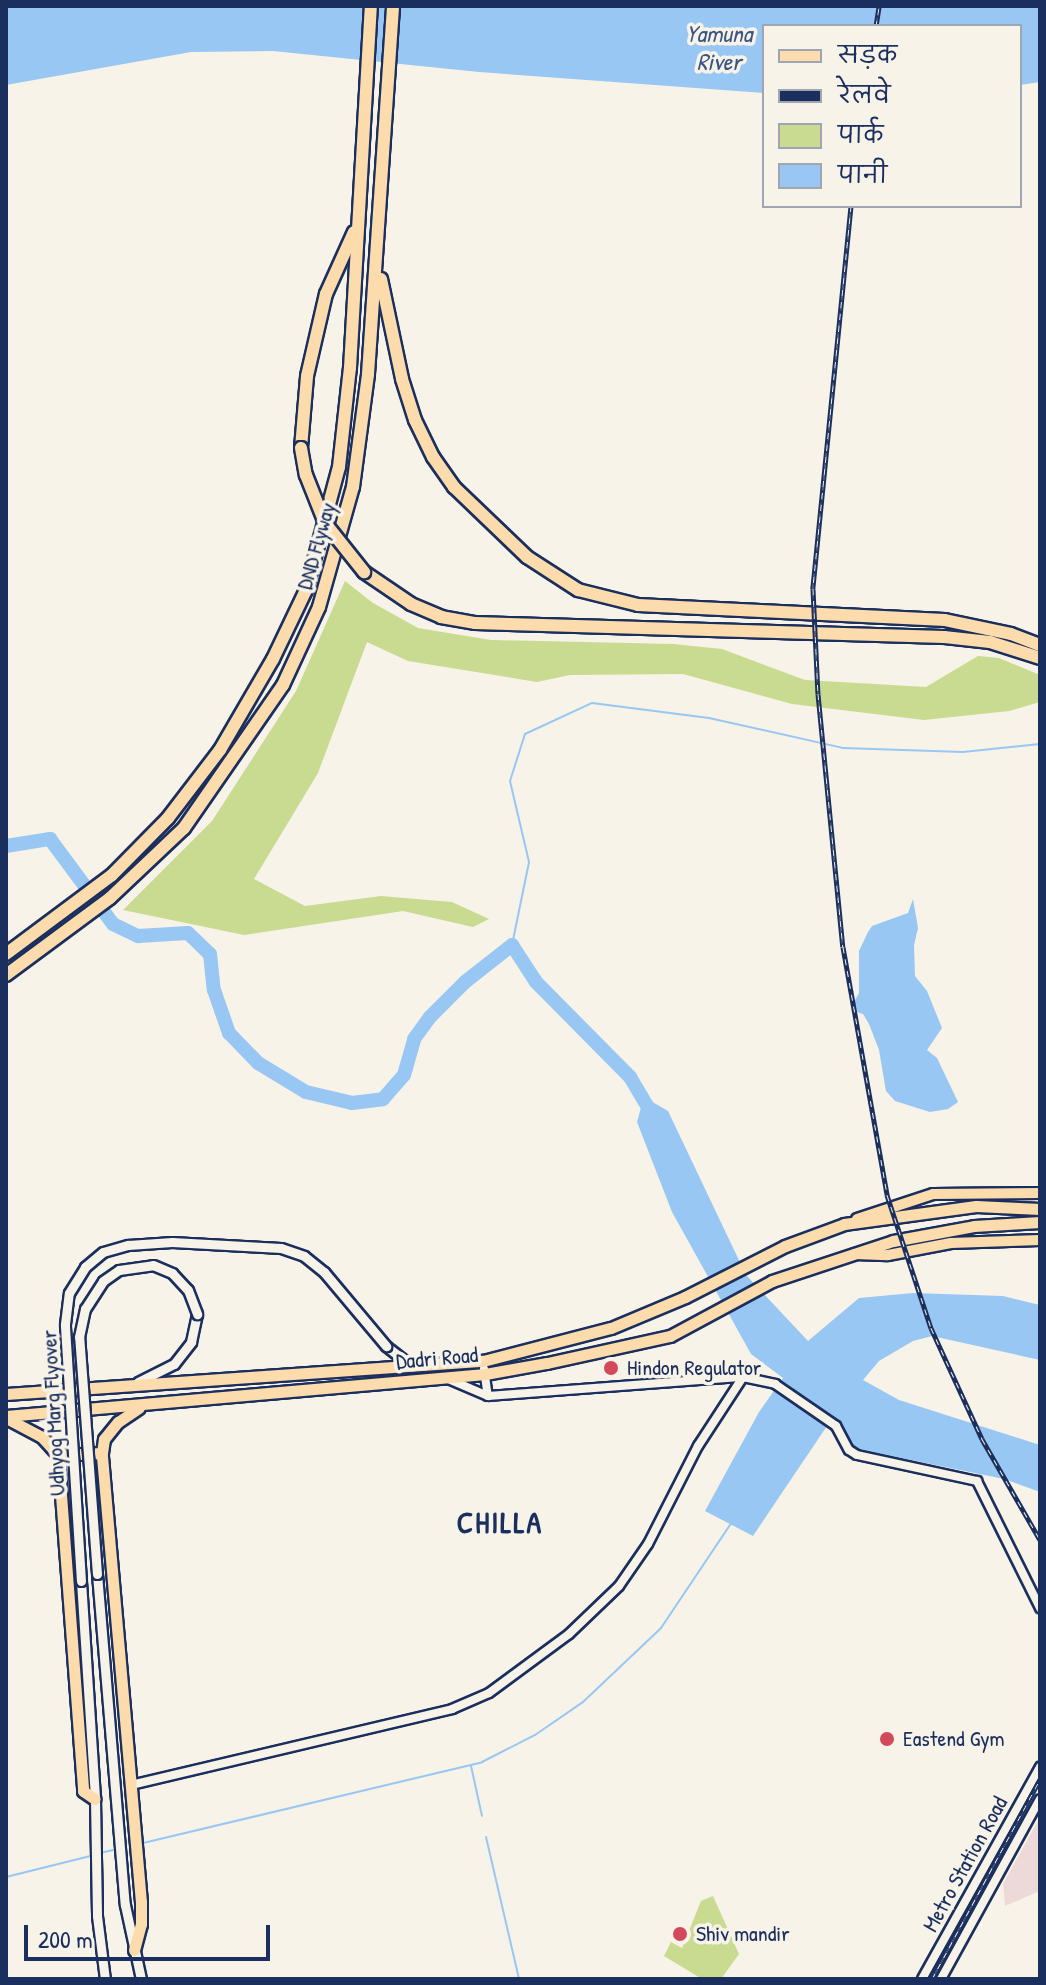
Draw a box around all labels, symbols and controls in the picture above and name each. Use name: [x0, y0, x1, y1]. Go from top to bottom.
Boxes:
water label: Yamuna River: [686, 20, 752, 76]
legend: [762, 24, 1022, 208]
text: सड़क: [838, 38, 897, 70]
text: रेलवे: [838, 78, 891, 110]
text: पार्क: [838, 118, 883, 150]
text: पानी: [838, 158, 887, 190]
street label: DND Flyway: [291, 499, 341, 593]
street label: Udhyog Marg Flyover: [35, 1329, 71, 1497]
street label: Dadri Road: [395, 1341, 479, 1375]
place label: Hindon Regulator: [627, 1355, 761, 1381]
marker: Hindon Regulator: [602, 1359, 620, 1377]
district label: CHILLA: [457, 1504, 543, 1540]
place label: Eastend Gym: [903, 1726, 1005, 1752]
marker: Eastend Gym: [878, 1730, 896, 1748]
street label: Metro Station Road: [917, 1792, 1013, 1936]
scale bar: [28, 1909, 274, 1959]
place label: Shiv mandir: [696, 1921, 790, 1947]
text: 200 m: [38, 1923, 93, 1955]
marker: Shiv mandir: [671, 1925, 689, 1943]

